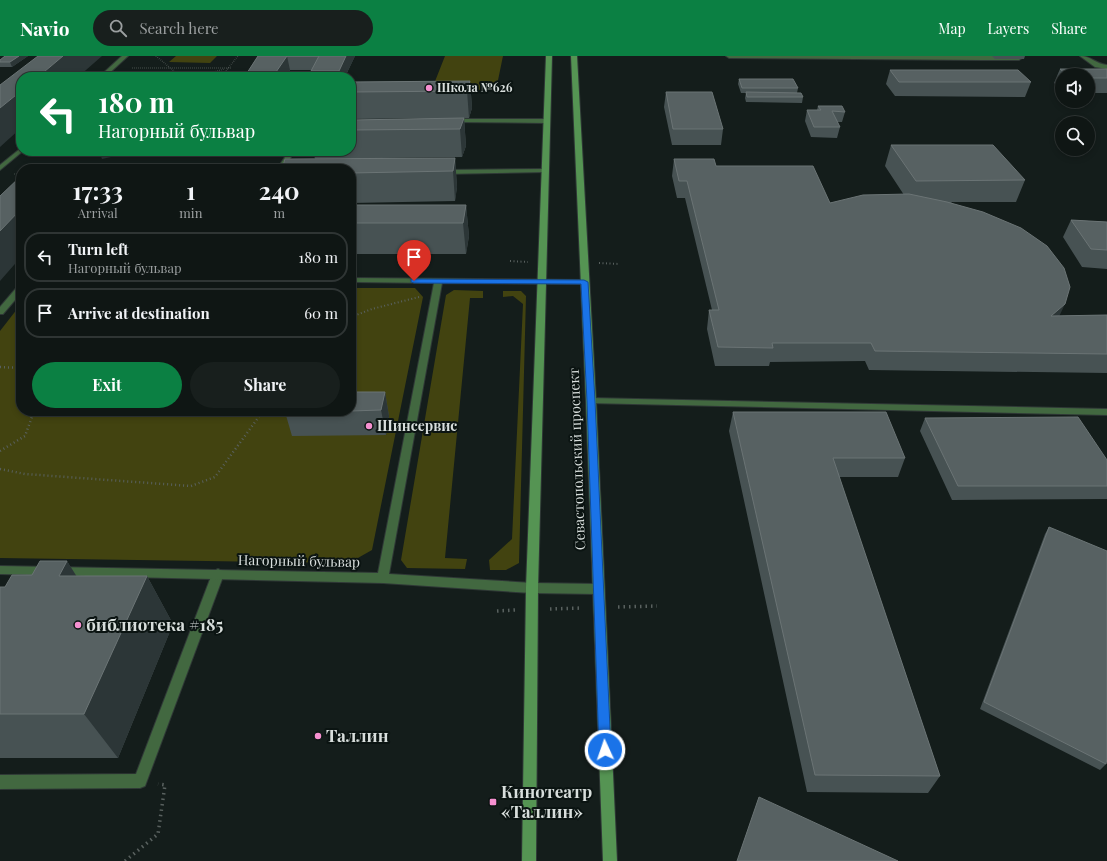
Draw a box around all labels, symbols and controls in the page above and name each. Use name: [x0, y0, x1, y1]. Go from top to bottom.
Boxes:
search box: [93, 10, 373, 46]
text: Navio: [20, 15, 69, 41]
icon: search: [107, 17, 129, 39]
text: Search here: [139, 18, 219, 38]
text: Map: [938, 19, 966, 38]
text: Layers: [988, 19, 1029, 38]
text: Share: [1051, 19, 1087, 38]
map controls: [1055, 68, 1095, 156]
button: sound: [1055, 68, 1095, 108]
place label: Школа №626: [437, 79, 513, 95]
text: 180 m: [98, 83, 174, 120]
marker: Школа №626: [424, 83, 434, 93]
icon: left: [32, 88, 84, 140]
button: search: [1055, 116, 1095, 156]
text: Нагорный бульвар: [98, 119, 255, 143]
text: 17:33: [72, 174, 123, 206]
text: 1: [186, 174, 195, 206]
text: 240: [259, 174, 300, 206]
text: Arrival: [78, 204, 118, 221]
text: min: [179, 204, 202, 221]
text: m: [273, 204, 285, 221]
text: Turn left: [68, 239, 129, 259]
pin: [397, 240, 431, 281]
icon: left: [34, 246, 56, 268]
icon: arrive: [403, 246, 425, 268]
text: 180 m: [299, 247, 338, 267]
text: Нагорный бульвар: [68, 259, 181, 276]
icon: arrive: [34, 302, 56, 324]
text: Arrive at destination: [68, 303, 210, 323]
text: 60 m: [304, 303, 338, 323]
button: Exit: [32, 362, 182, 408]
button: Share: [190, 362, 340, 408]
street label: Севастопольский проспект: [564, 367, 589, 550]
place label: Шинсервис: [377, 416, 457, 435]
marker: Шинсервис: [364, 421, 374, 431]
street label: Нагорный бульвар: [238, 550, 360, 571]
place label: библиотека #185: [86, 613, 224, 635]
marker: библиотека #185: [73, 620, 83, 630]
place label: Таллин: [326, 724, 389, 746]
position arrow: [584, 729, 626, 771]
marker: Таллин: [313, 731, 323, 741]
place label: Кинотеатр «Таллин»: [501, 780, 592, 822]
marker: Кинотеатр «Таллин»: [488, 797, 498, 807]

